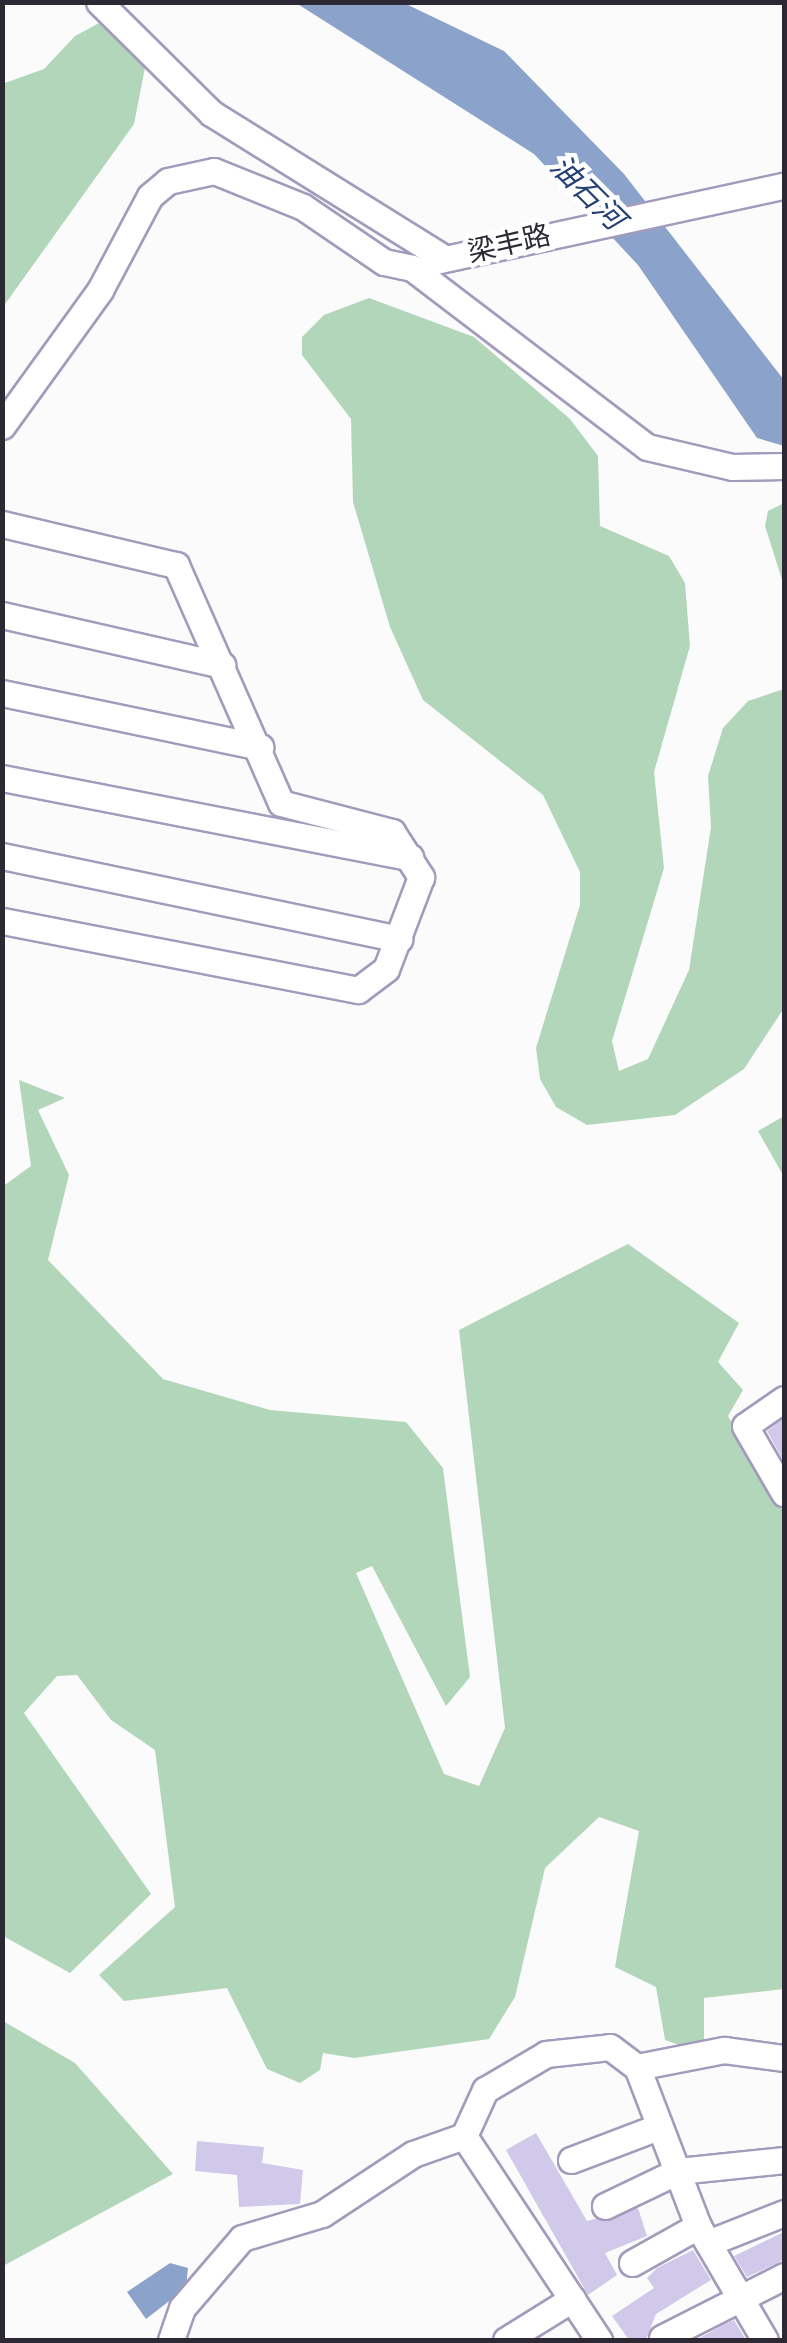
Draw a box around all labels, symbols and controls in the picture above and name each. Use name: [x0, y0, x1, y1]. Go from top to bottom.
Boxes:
water label: 油石河: [543, 147, 633, 237]
street label: 梁丰路: [464, 217, 554, 269]

